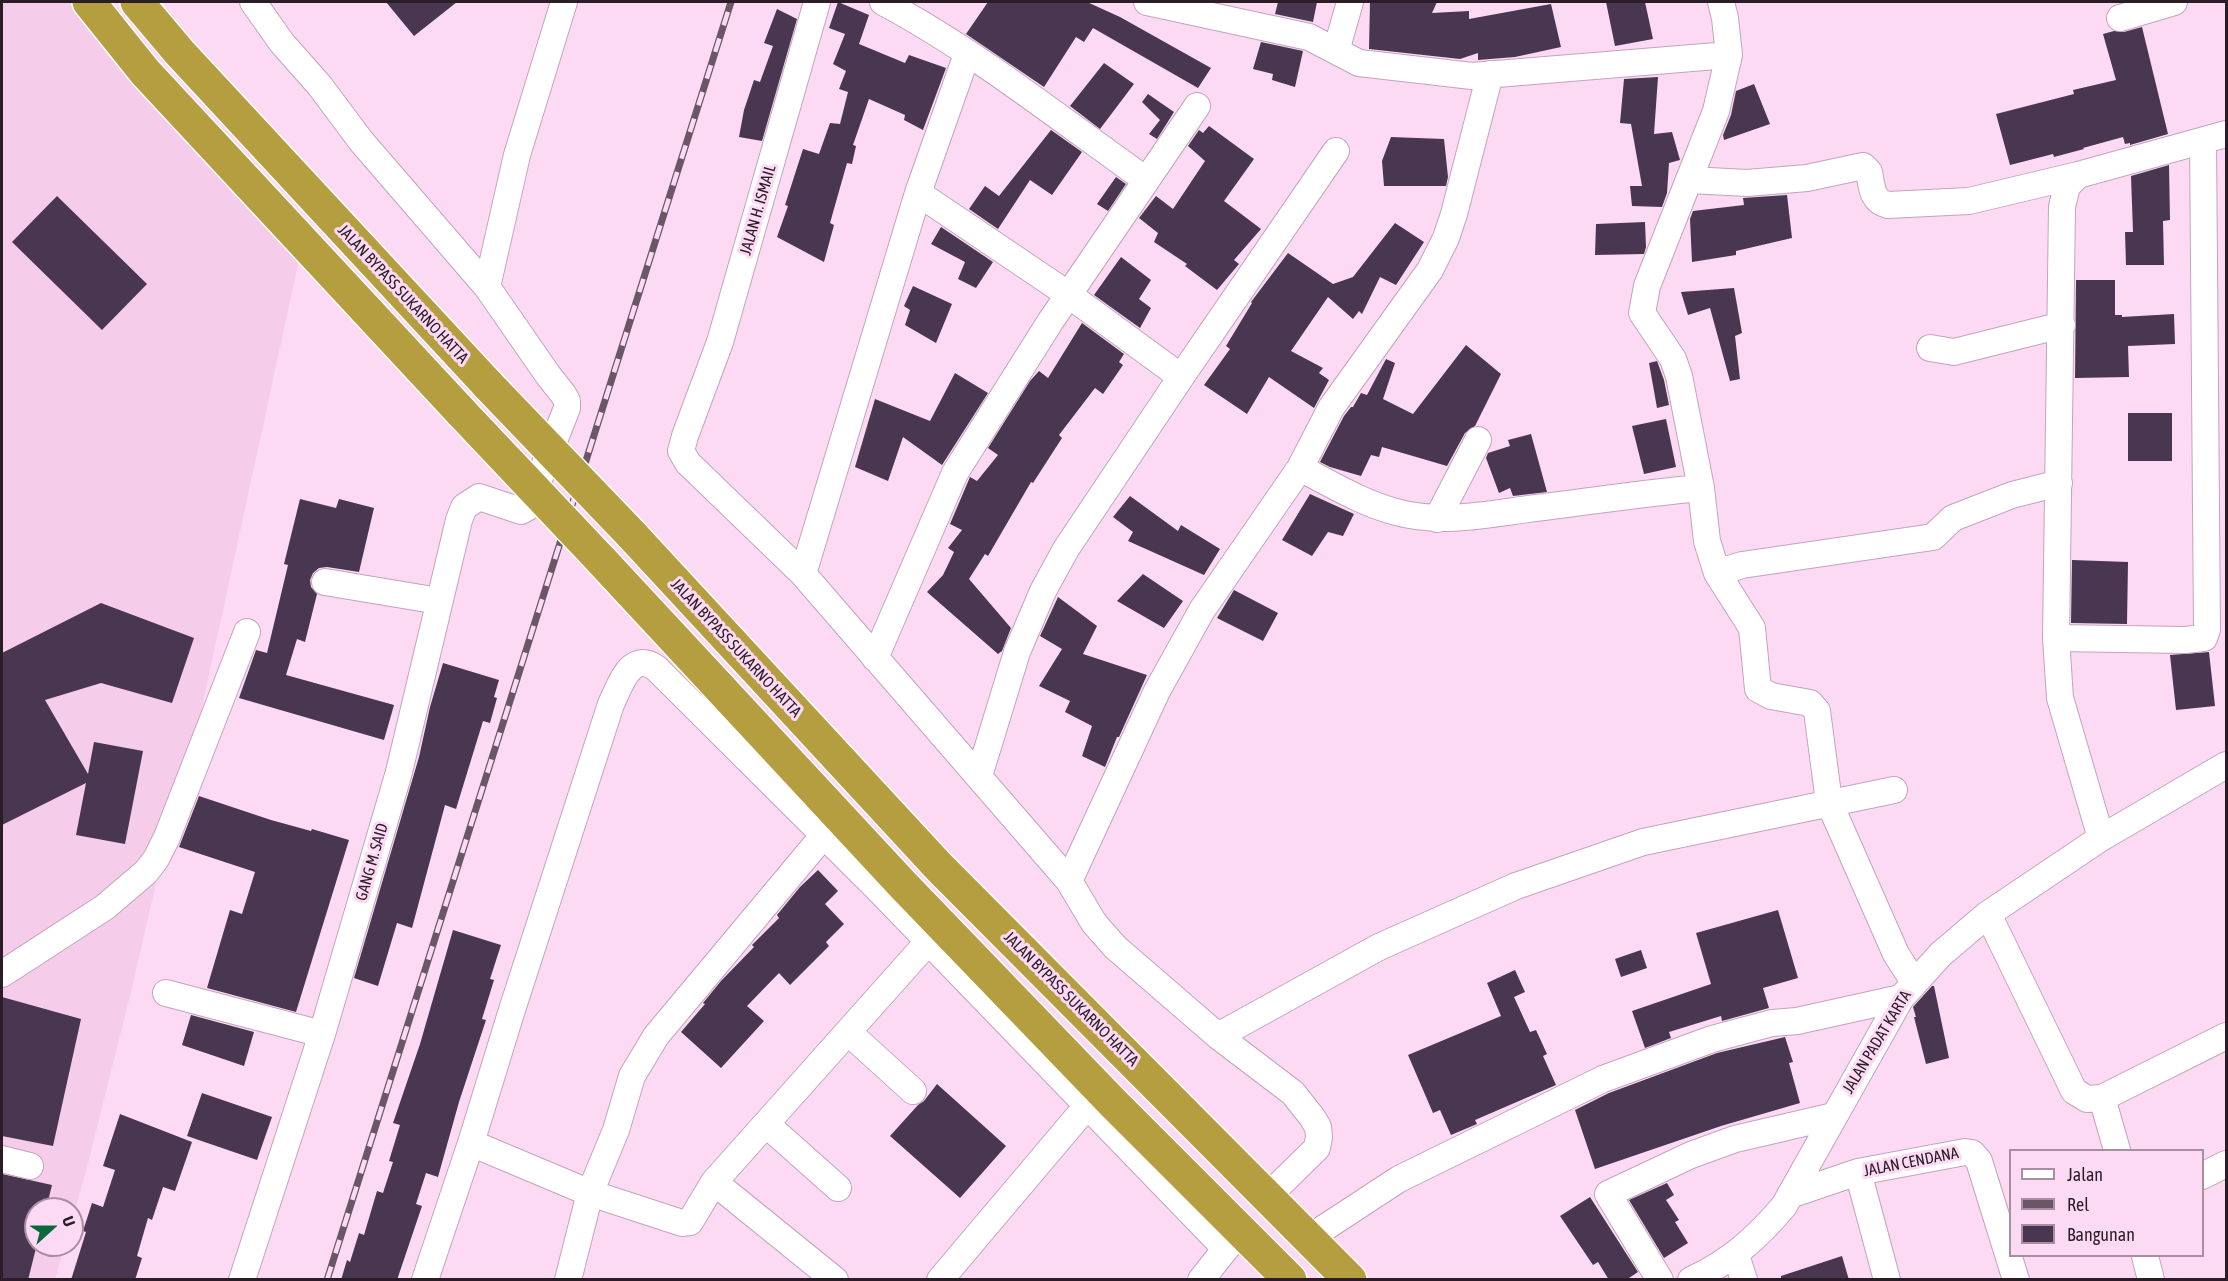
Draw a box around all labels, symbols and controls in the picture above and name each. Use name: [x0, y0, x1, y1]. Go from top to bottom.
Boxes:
street label: JALAN H. ISMAIL: [736, 163, 780, 257]
street label: JALAN BYPASS SUKARNO HATTA: [334, 221, 472, 367]
street label: JALAN BYPASS SUKARNO HATTA: [667, 575, 805, 721]
street label: GANG M. SAID: [352, 821, 392, 903]
street label: JALAN BYPASS SUKARNO HATTA: [1000, 928, 1142, 1070]
street label: JALAN PADAT KARTA: [1839, 987, 1915, 1097]
street label: JALAN CENDANA: [1862, 1143, 1960, 1181]
legend: [2009, 1149, 2204, 1257]
text: Jalan: [2067, 1164, 2103, 1185]
text: Rel: [2067, 1194, 2089, 1215]
north arrow: [24, 1197, 84, 1257]
text: U: [59, 1214, 79, 1229]
text: Bangunan: [2067, 1224, 2135, 1245]

